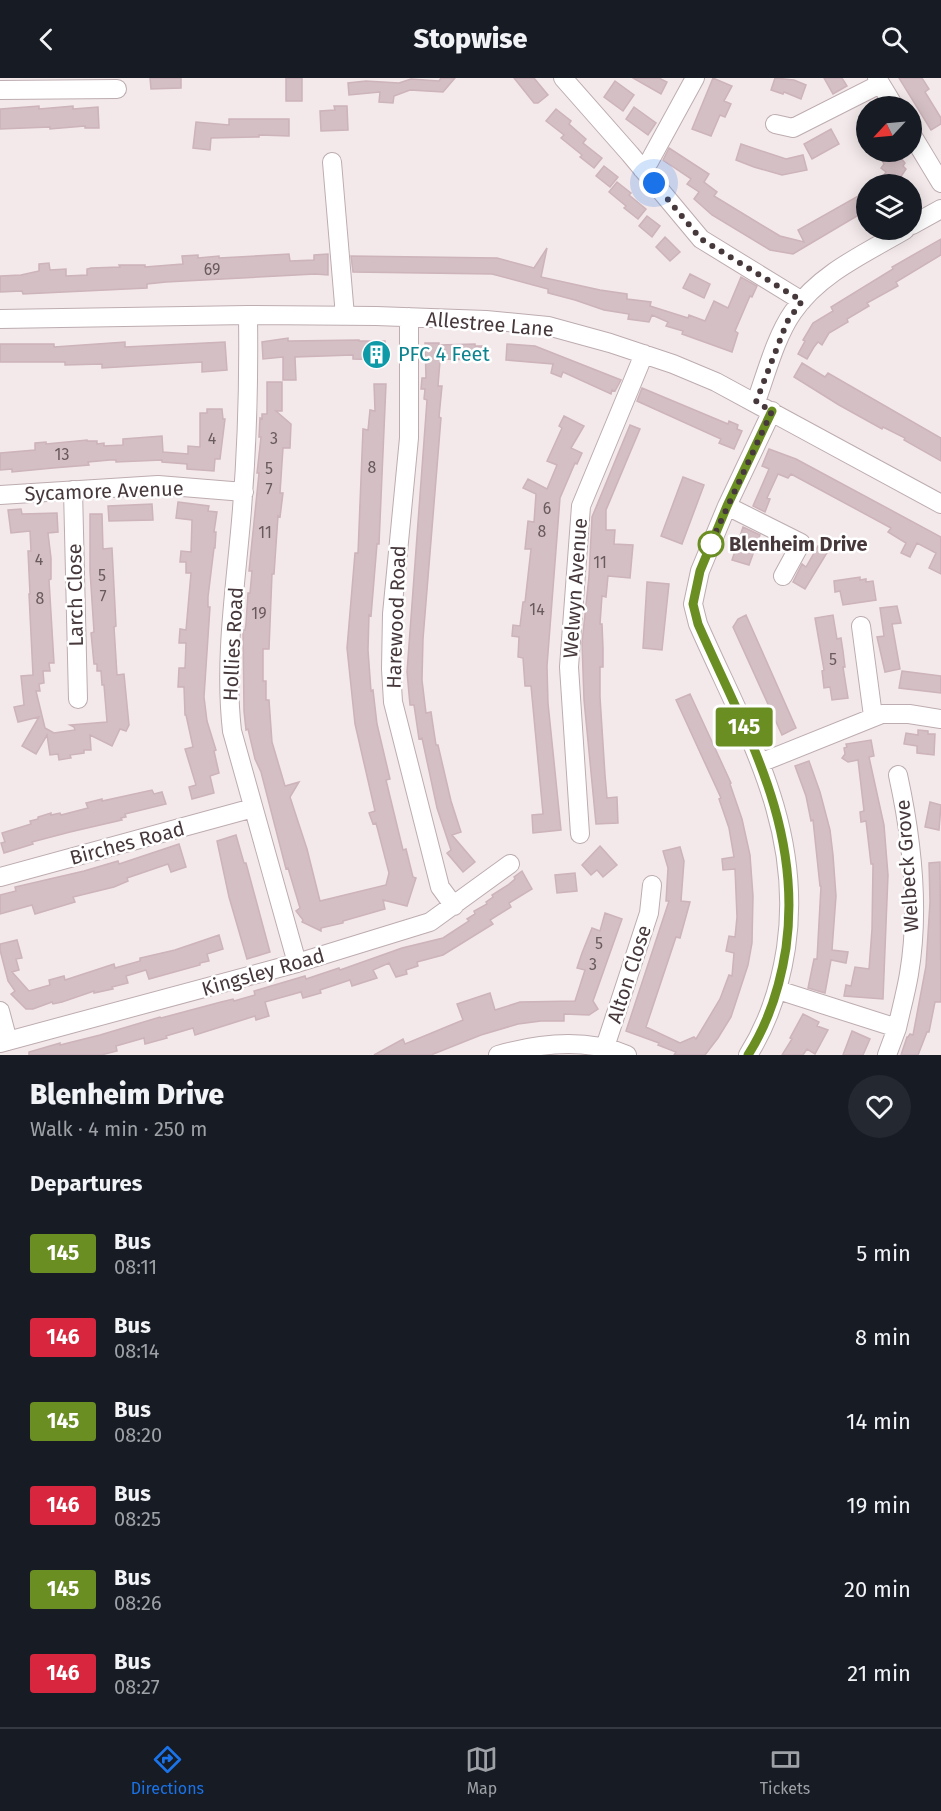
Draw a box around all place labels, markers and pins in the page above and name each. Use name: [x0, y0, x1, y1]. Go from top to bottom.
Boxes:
building icon: PFC 4 Feet: [361, 338, 393, 370]
place label: PFC 4 Feet: [398, 342, 490, 366]
marker: Blenheim Drive: [698, 531, 724, 557]
place label: Blenheim Drive: [729, 532, 867, 556]

